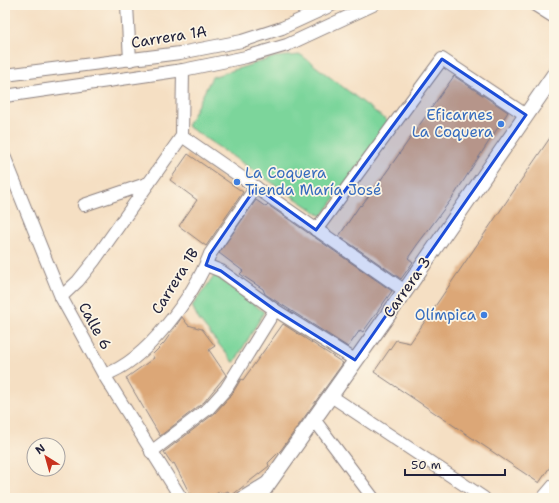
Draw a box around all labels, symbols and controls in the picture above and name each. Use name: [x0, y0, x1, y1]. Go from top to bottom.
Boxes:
street label: Carrera 1A: [130, 21, 208, 53]
place label: Eficarnes La Coquera: [412, 105, 494, 142]
marker: Eficarnes La Coquera: [496, 119, 506, 129]
place label: La Coquera Tienda María José: [245, 163, 381, 200]
marker: La Coquera Tienda María José: [232, 177, 242, 187]
street label: Carrera 1B: [147, 244, 203, 318]
street label: Carrera 3: [379, 252, 435, 322]
street label: Calle 6: [74, 299, 116, 353]
place label: Olímpica: [415, 305, 477, 325]
marker: Olímpica: [479, 310, 489, 320]
north arrow: [26, 437, 66, 477]
text: N: [32, 441, 49, 458]
scale bar: [405, 451, 505, 477]
text: 50 m: [411, 457, 441, 473]

